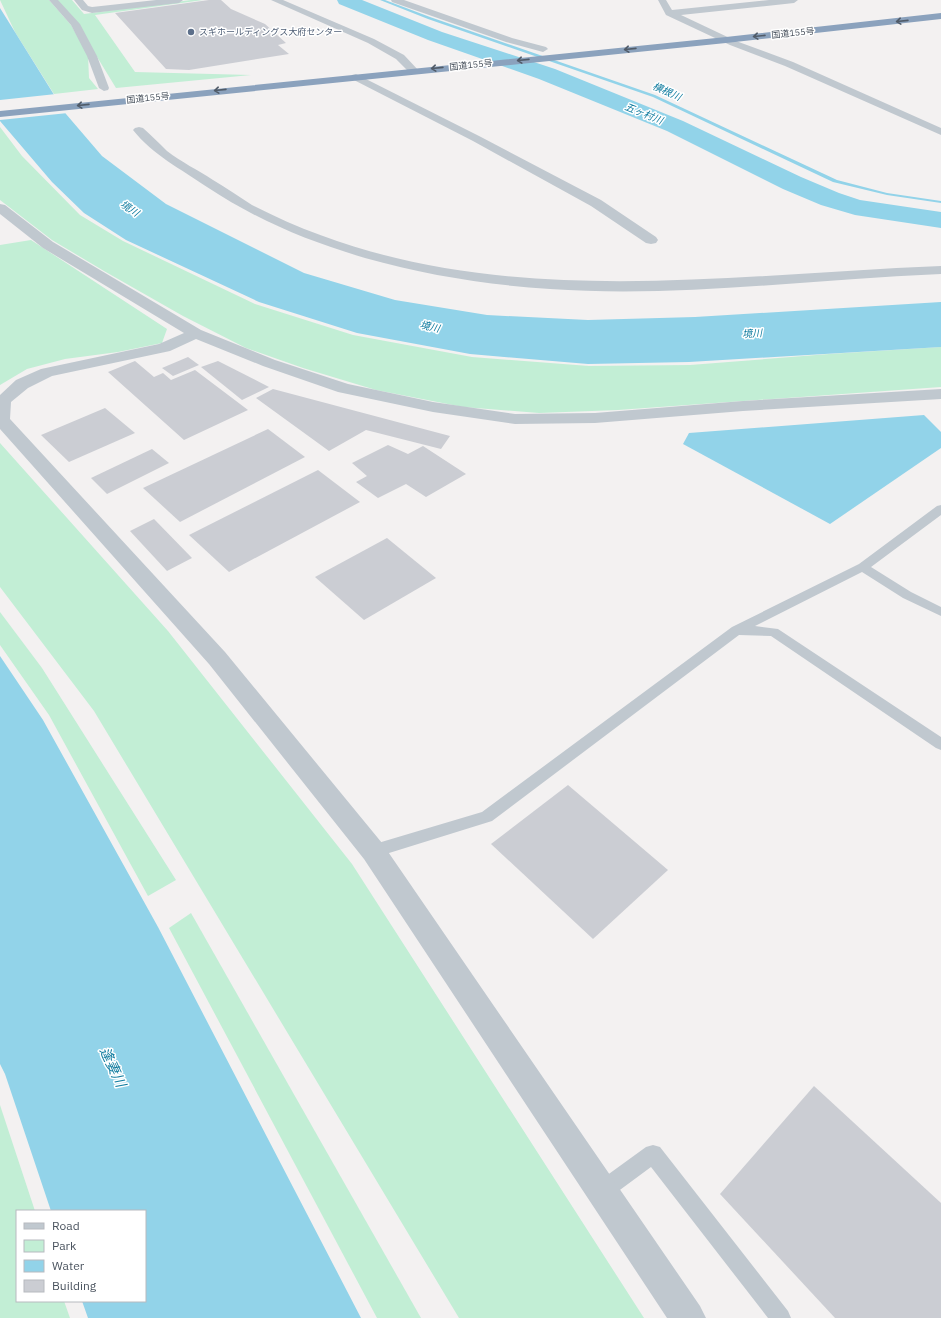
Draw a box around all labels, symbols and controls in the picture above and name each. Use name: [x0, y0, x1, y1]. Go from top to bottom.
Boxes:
one-way arrow: [896, 17, 909, 24]
street label: 国道155号: [771, 25, 815, 40]
place label: スギホールディングス大府センター: [199, 26, 342, 37]
marker: スギホールディングス大府センター: [186, 27, 196, 37]
one-way arrow: [753, 32, 766, 40]
one-way arrow: [624, 46, 637, 53]
one-way arrow: [517, 56, 530, 64]
street label: 国道155号: [449, 57, 493, 72]
one-way arrow: [431, 65, 444, 72]
water label: 横根川: [650, 79, 684, 104]
one-way arrow: [214, 87, 227, 94]
street label: 国道155号: [126, 90, 170, 105]
water label: 五ヶ村川: [623, 100, 666, 127]
one-way arrow: [77, 102, 90, 109]
water label: 境川: [118, 197, 142, 220]
water label: 境川: [419, 318, 442, 335]
water label: 境川: [742, 326, 763, 341]
water label: 逢妻川: [96, 1044, 131, 1092]
legend: [16, 1210, 146, 1302]
text: Road: [52, 1218, 80, 1233]
text: Park: [52, 1238, 77, 1253]
text: Water: [52, 1258, 85, 1273]
text: Building: [52, 1278, 97, 1293]

